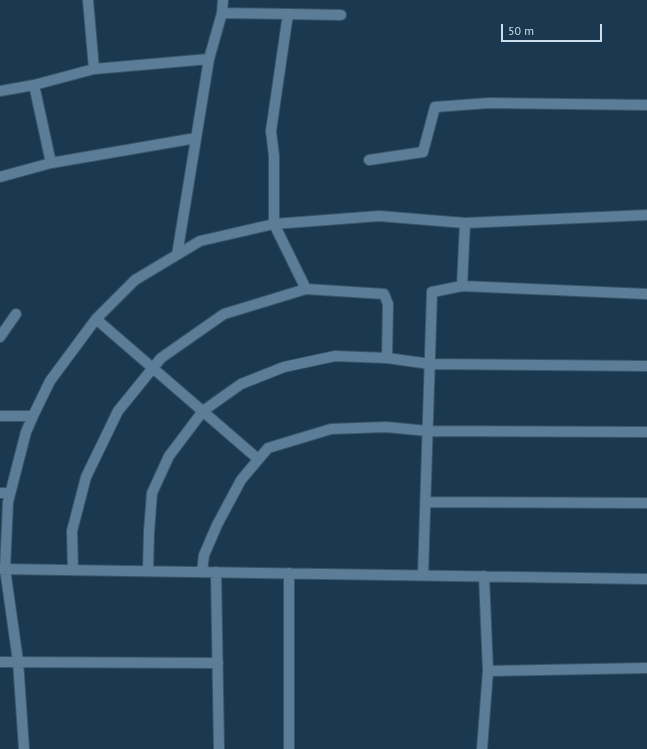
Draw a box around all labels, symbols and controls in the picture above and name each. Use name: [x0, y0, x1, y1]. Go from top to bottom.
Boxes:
scale bar: [503, 16, 604, 42]
text: 50 m: [508, 23, 534, 38]

